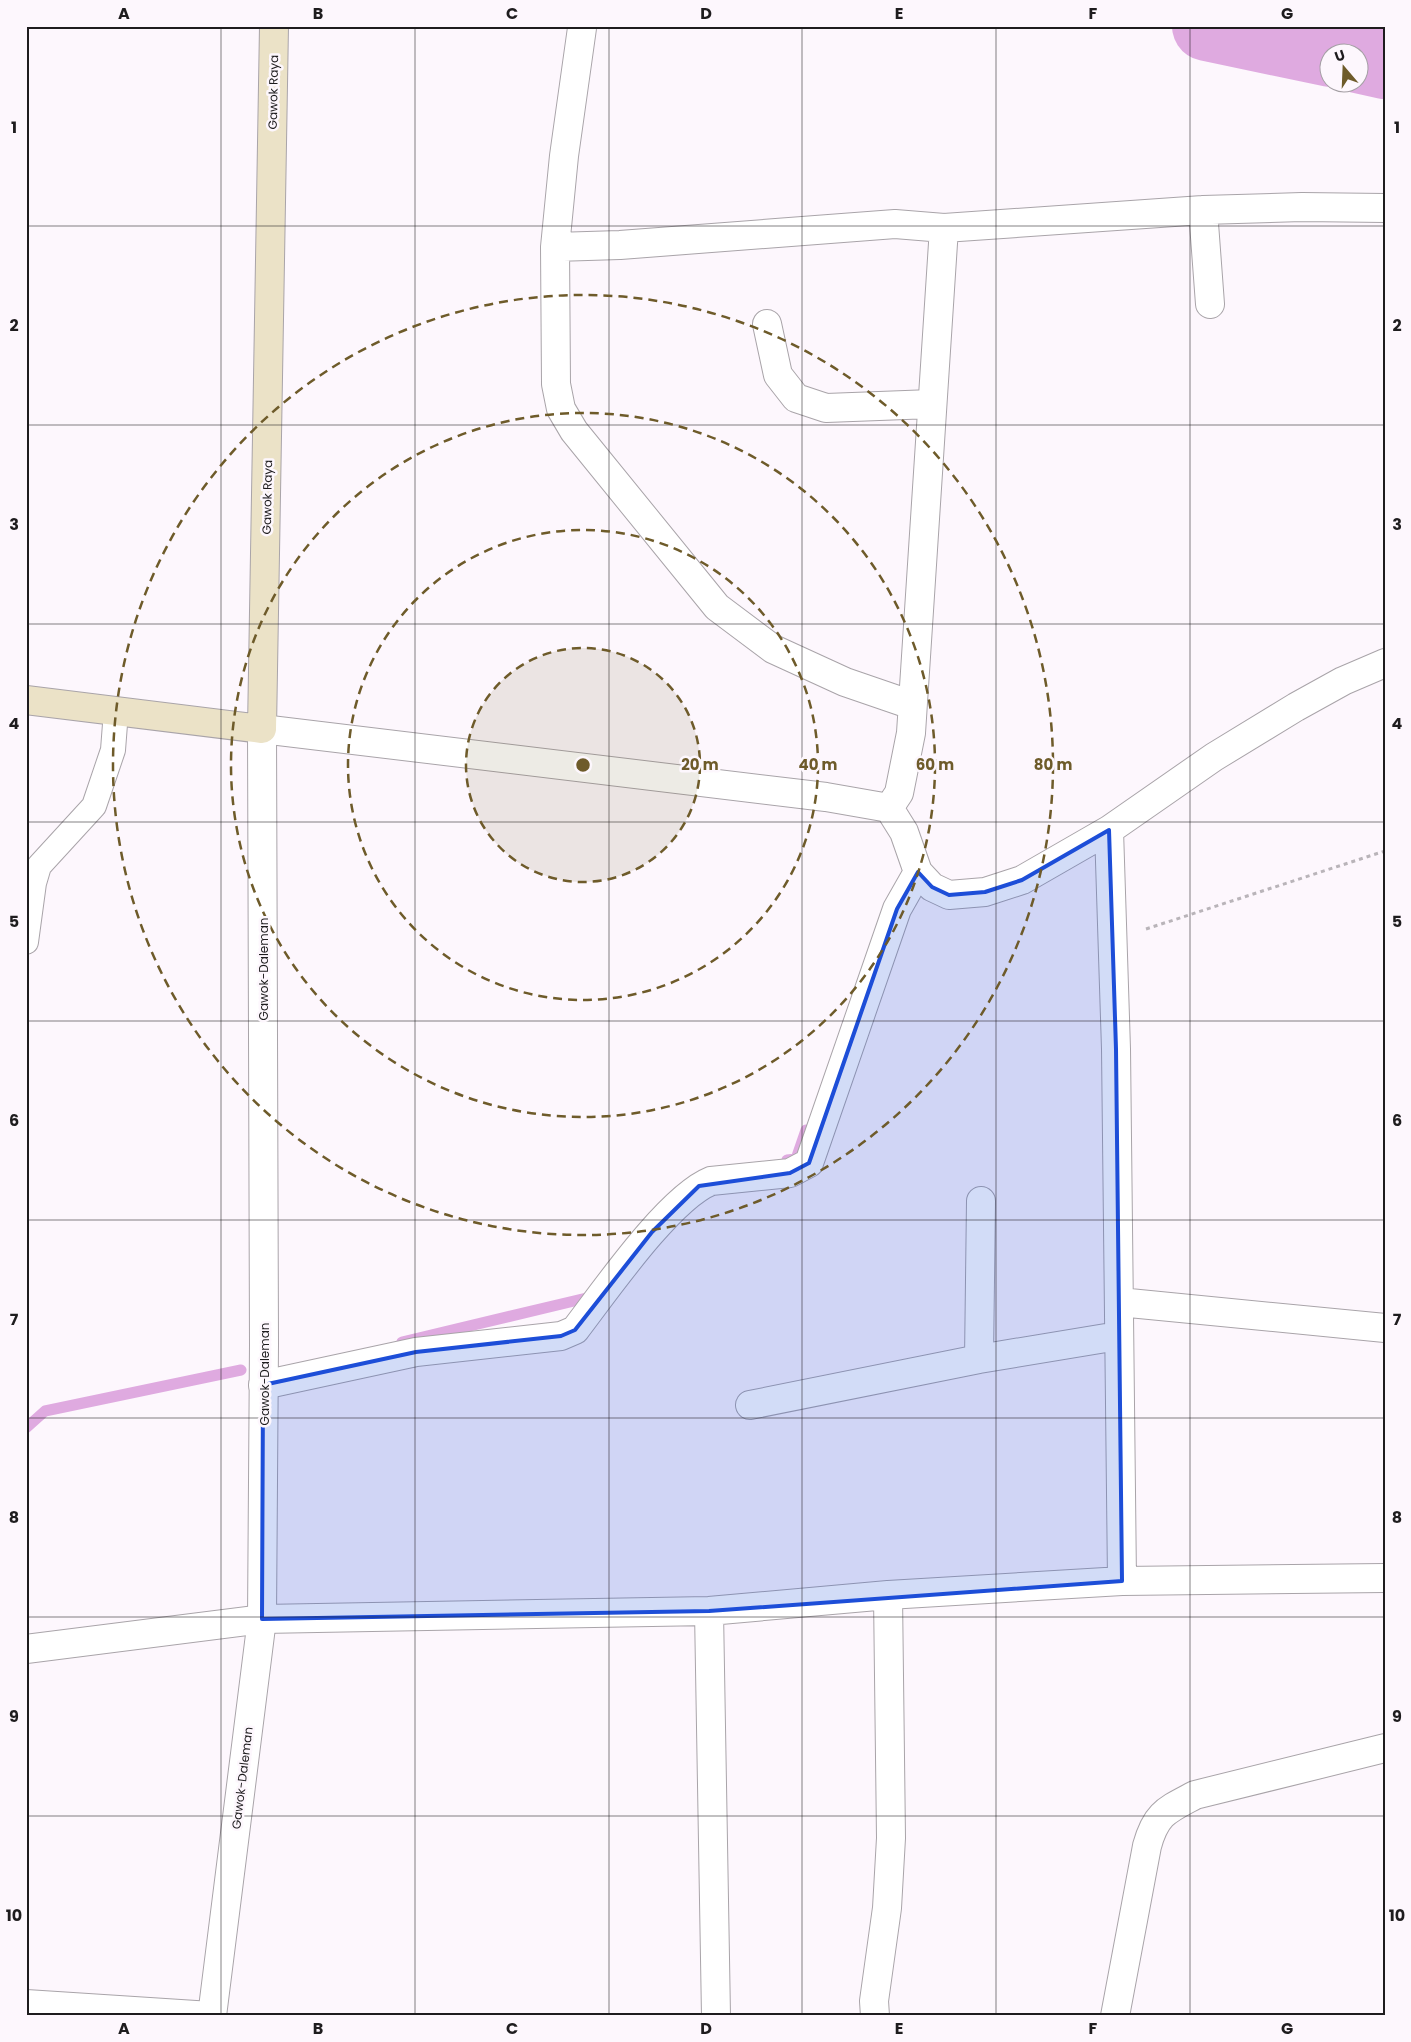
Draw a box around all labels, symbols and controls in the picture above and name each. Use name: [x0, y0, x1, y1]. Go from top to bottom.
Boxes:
text: A: [118, 2, 130, 25]
text: B: [313, 2, 323, 25]
text: C: [506, 2, 518, 25]
text: D: [700, 2, 712, 25]
text: E: [895, 2, 903, 25]
text: F: [1089, 2, 1098, 25]
text: G: [1281, 2, 1293, 25]
north arrow: [1318, 42, 1368, 92]
text: U: [1332, 45, 1348, 67]
street label: Gawok Raya: [264, 55, 282, 129]
text: 1: [11, 116, 17, 139]
text: 1: [1394, 116, 1400, 139]
text: 2: [9, 314, 19, 337]
text: 2: [1392, 314, 1402, 337]
street label: Gawok Raya: [258, 460, 276, 534]
text: 3: [9, 513, 19, 536]
text: 3: [1392, 513, 1402, 536]
text: 4: [9, 712, 20, 735]
text: 4: [1392, 712, 1403, 735]
text: 20 m: [681, 754, 719, 775]
text: 40 m: [798, 754, 838, 775]
text: 60 m: [916, 754, 954, 775]
text: 80 m: [1034, 754, 1072, 775]
centre of rings: [574, 756, 592, 774]
text: 5: [9, 910, 19, 933]
text: 5: [1392, 910, 1402, 933]
street label: Gawok-Daleman: [255, 918, 272, 1020]
text: 6: [9, 1109, 19, 1132]
text: 6: [1392, 1109, 1402, 1132]
text: 7: [10, 1308, 19, 1331]
text: 7: [1393, 1308, 1402, 1331]
street label: Gawok-Daleman: [256, 1323, 273, 1425]
text: 8: [9, 1506, 19, 1529]
text: 8: [1392, 1506, 1402, 1529]
text: 9: [9, 1705, 19, 1728]
text: 9: [1392, 1705, 1402, 1728]
street label: Gawok-Daleman: [227, 1726, 257, 1830]
text: 10: [6, 1904, 22, 1927]
text: 10: [1389, 1904, 1405, 1927]
text: A: [118, 2017, 130, 2040]
text: B: [313, 2017, 323, 2040]
text: C: [506, 2017, 518, 2040]
text: D: [700, 2017, 712, 2040]
text: E: [895, 2017, 903, 2040]
text: F: [1089, 2017, 1098, 2040]
text: G: [1281, 2017, 1293, 2040]

